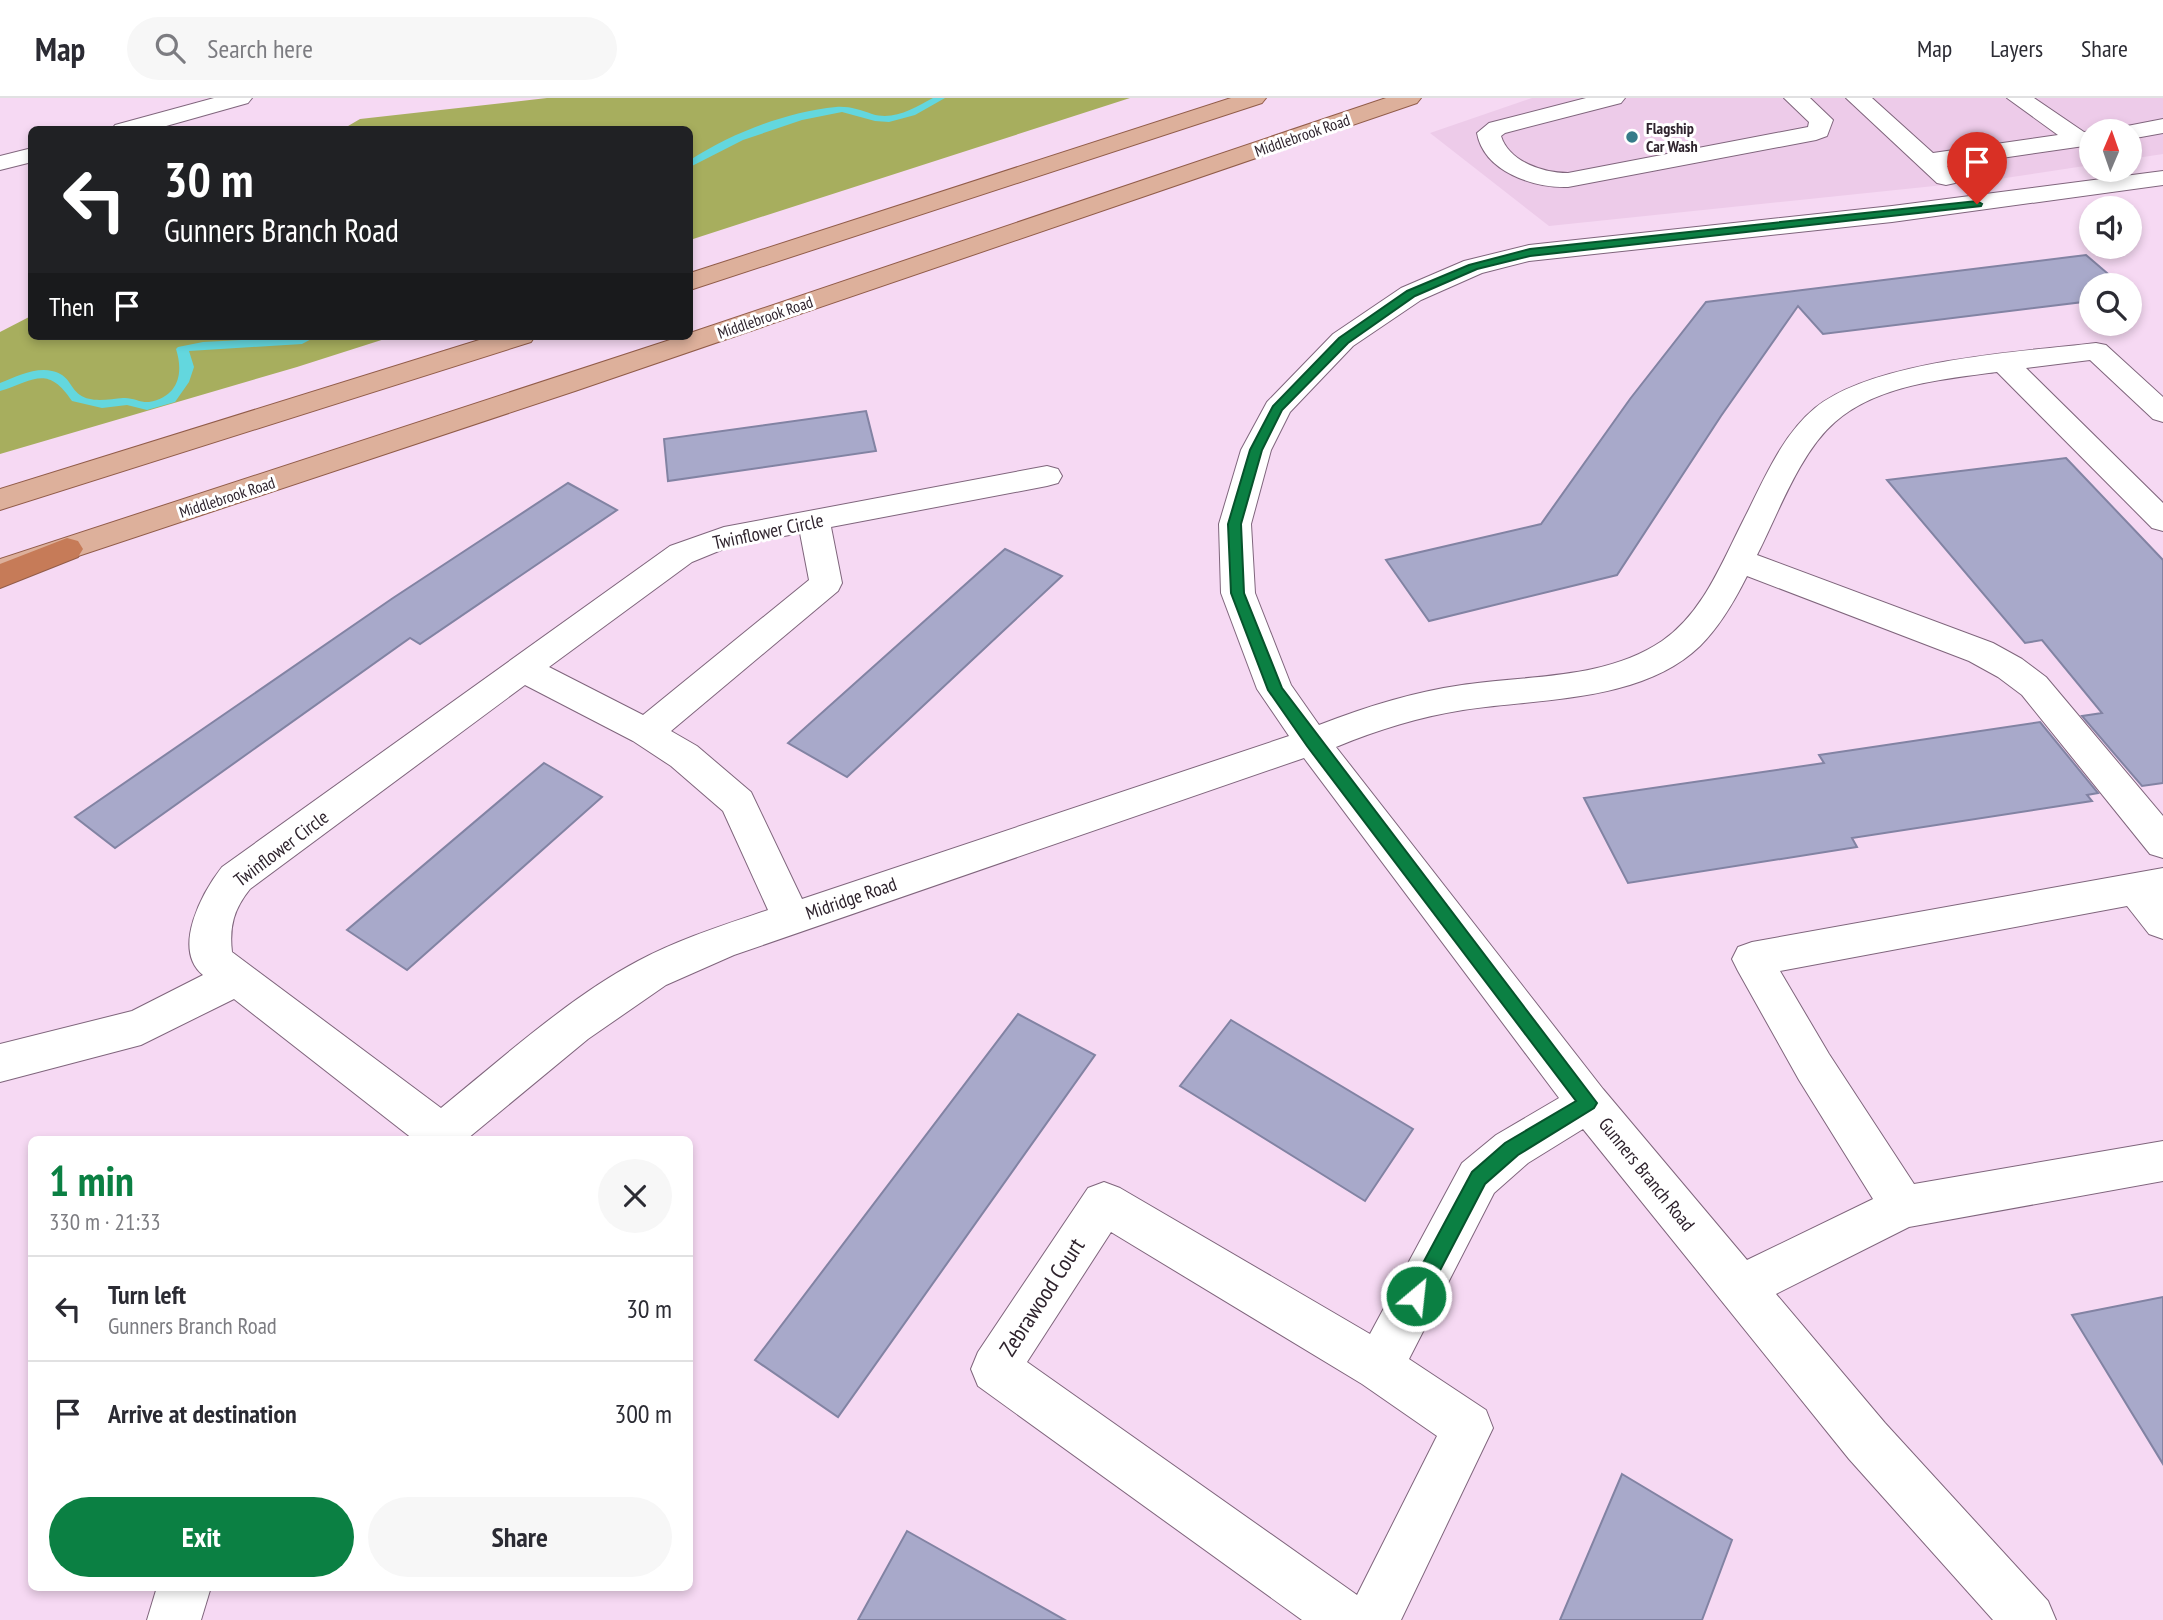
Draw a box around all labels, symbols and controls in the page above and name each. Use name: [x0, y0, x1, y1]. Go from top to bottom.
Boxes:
search box: [127, 17, 617, 80]
text: Map: [35, 27, 85, 70]
icon: search: [151, 29, 189, 67]
text: Search here: [207, 32, 313, 65]
text: Map: [1917, 33, 1952, 64]
text: Layers: [1990, 33, 2043, 64]
text: Share: [2081, 33, 2128, 64]
street label: Middlebrook Road: [1252, 109, 1352, 161]
place label: Flagship Car Wash: [1646, 118, 1698, 156]
north arrow: [2079, 119, 2142, 182]
map controls: [2079, 119, 2142, 336]
marker: Flagship Car Wash: [1624, 129, 1640, 145]
pin: [1947, 132, 2007, 204]
icon: arrive: [1958, 143, 1996, 181]
text: 30 m: [164, 147, 253, 211]
icon: left: [49, 154, 140, 245]
button: sound: [2079, 196, 2142, 259]
text: Gunners Branch Road: [164, 209, 399, 251]
button: search: [2079, 273, 2142, 336]
icon: arrive: [108, 287, 146, 325]
text: Then: [49, 290, 94, 323]
street label: Middlebrook Road: [715, 291, 815, 343]
street label: Middlebrook Road: [177, 472, 277, 522]
street label: Twinflower Circle: [711, 508, 826, 554]
street label: Twinflower Circle: [229, 805, 333, 891]
street label: Midridge Road: [802, 871, 900, 925]
street label: Gunners Branch Road: [1594, 1112, 1700, 1236]
text: 1 min: [49, 1153, 134, 1208]
button: close: [598, 1159, 672, 1233]
text: 330 m · 21:33: [49, 1207, 161, 1236]
street label: Zebrawood Court: [993, 1232, 1091, 1361]
position arrow: [1379, 1259, 1453, 1333]
text: Turn left: [108, 1278, 186, 1311]
icon: left: [49, 1290, 87, 1328]
text: 30 m: [626, 1292, 672, 1325]
text: Gunners Branch Road: [108, 1311, 277, 1340]
icon: arrive: [49, 1395, 87, 1433]
text: Arrive at destination: [108, 1397, 297, 1430]
text: 300 m: [614, 1397, 672, 1430]
button: Exit: [49, 1497, 354, 1577]
button: Share: [368, 1497, 672, 1577]

